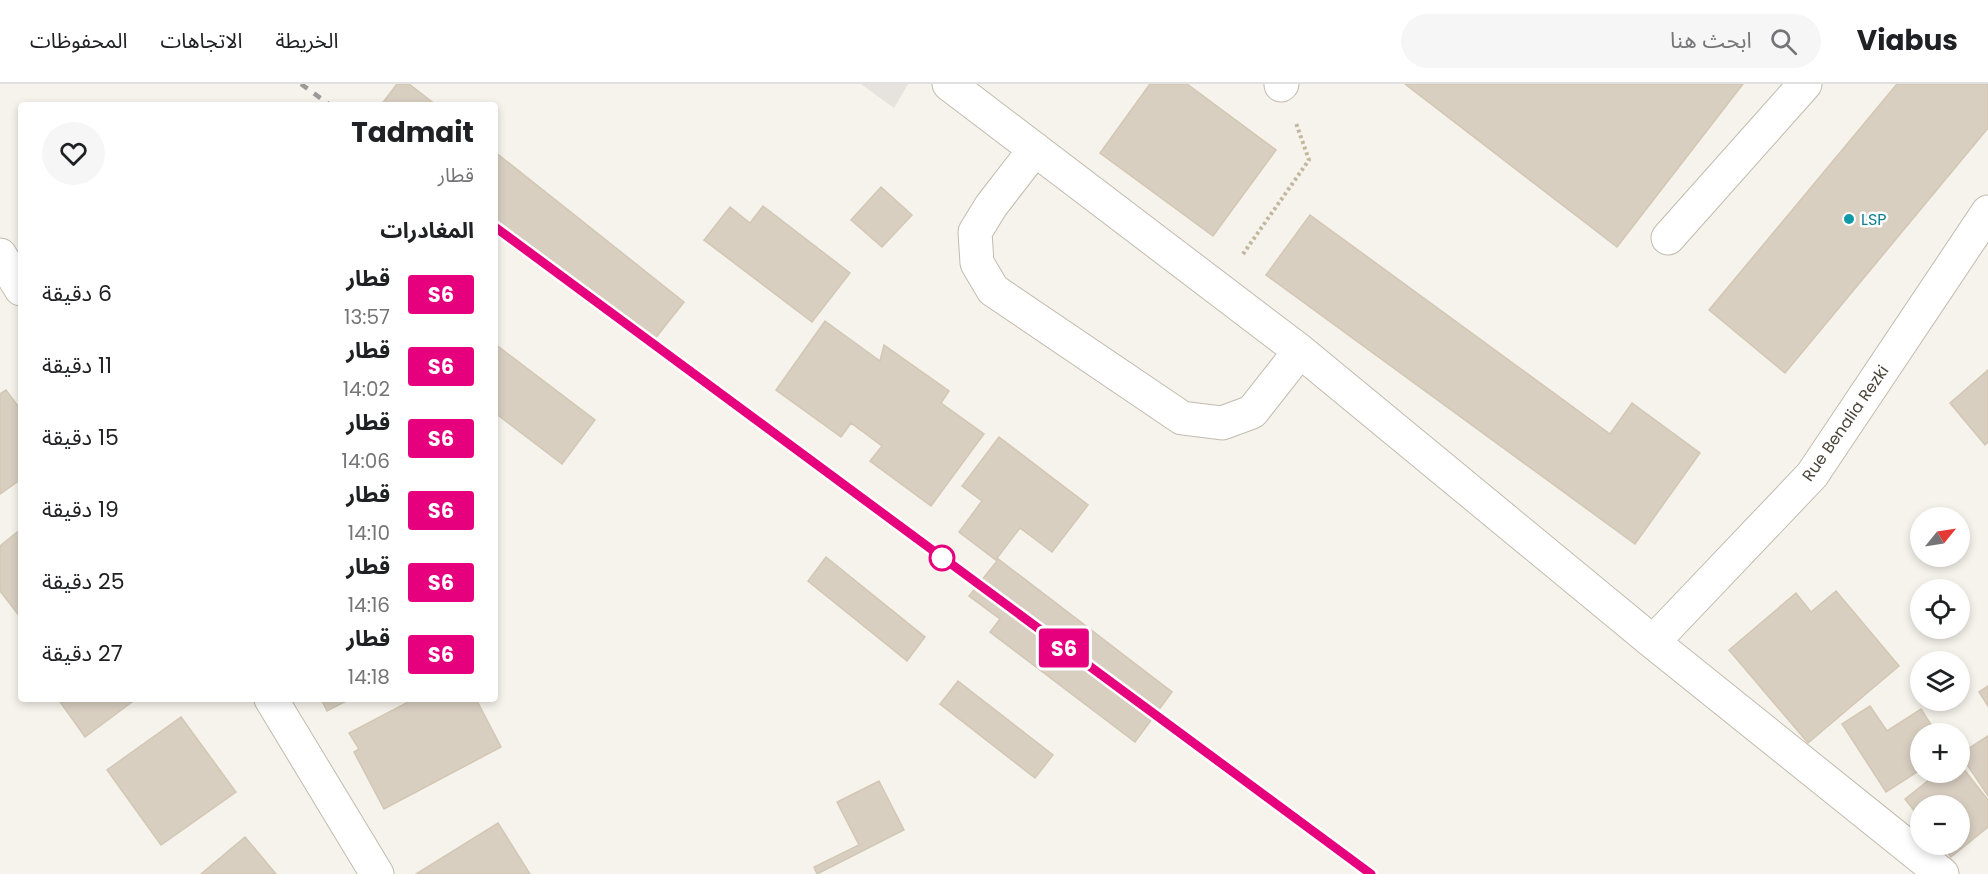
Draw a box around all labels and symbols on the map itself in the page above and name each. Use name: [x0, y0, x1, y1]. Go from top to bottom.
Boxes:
place label: LSP: [1861, 208, 1887, 231]
marker: LSP: [1842, 212, 1856, 226]
street label: Rue Benalia Rezki: [1797, 361, 1894, 486]
north arrow: [1910, 507, 1970, 567]
unlabelled marker: [929, 545, 955, 571]
line badge: S6: [1037, 628, 1091, 668]

